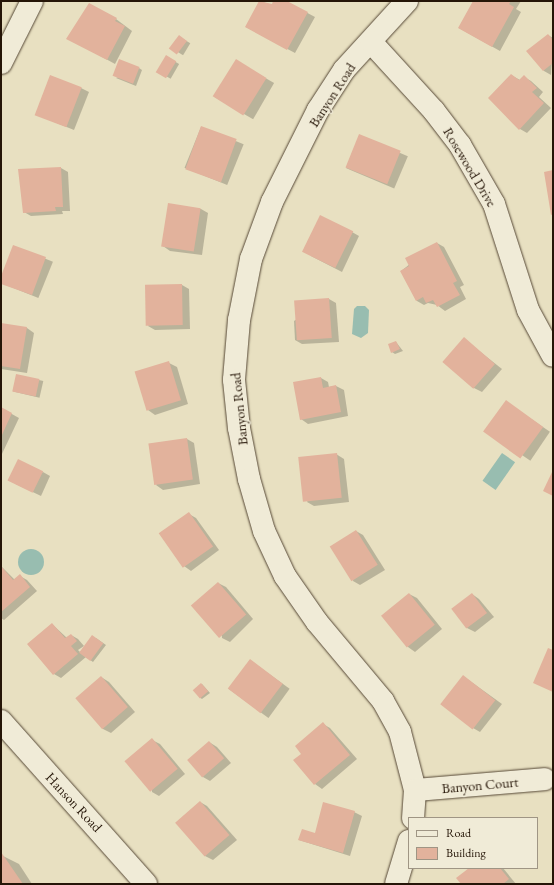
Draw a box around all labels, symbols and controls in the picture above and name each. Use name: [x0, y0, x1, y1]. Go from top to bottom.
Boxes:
street label: Banyon Road: [305, 60, 359, 130]
street label: Rosewood Drive: [440, 124, 500, 210]
street label: Banyon Road: [227, 372, 251, 446]
street label: Hanson Road: [42, 769, 106, 835]
street label: Banyon Court: [441, 773, 519, 797]
legend: [408, 817, 538, 869]
text: Road: [446, 825, 471, 841]
text: Building: [446, 845, 486, 861]

